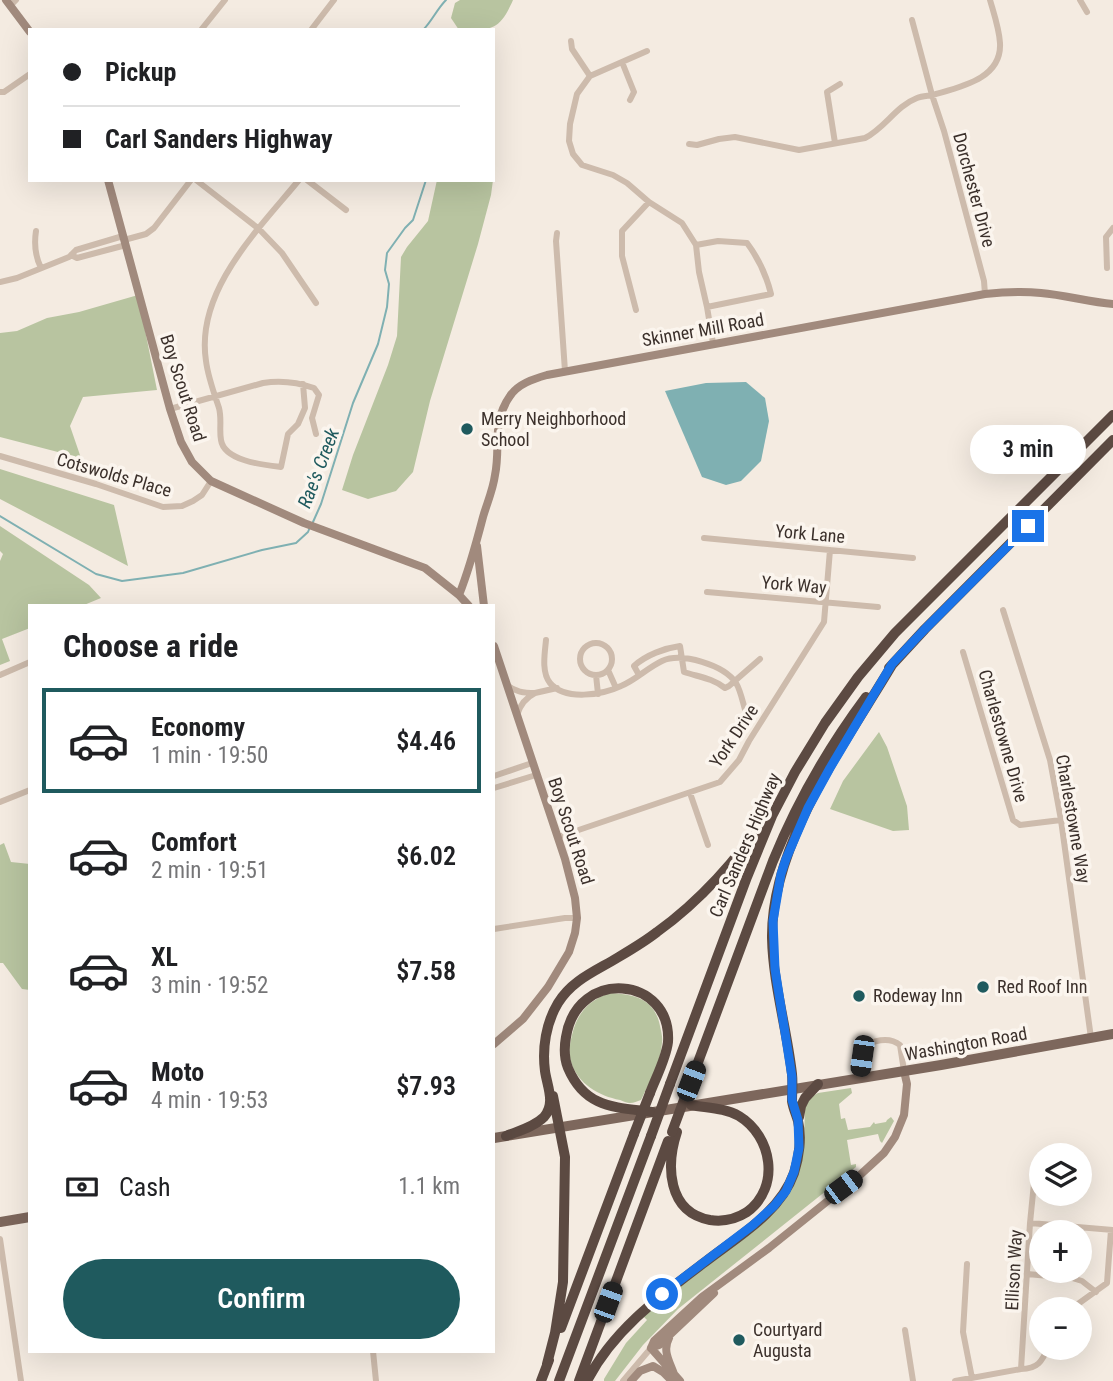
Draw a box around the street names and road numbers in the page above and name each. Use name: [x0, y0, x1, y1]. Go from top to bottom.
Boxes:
street label: Dorchester Drive: [949, 130, 1000, 249]
street label: Skinner Mill Road: [640, 308, 765, 351]
street label: Boy Scout Road: [156, 332, 211, 444]
street label: Cotswolds Place: [54, 448, 174, 501]
street label: York Lane: [774, 520, 846, 547]
street label: York Way: [761, 571, 828, 598]
street label: Charlestowne Drive: [975, 667, 1032, 805]
street label: York Drive: [705, 700, 762, 771]
street label: Charlestowne Way: [1052, 753, 1095, 885]
street label: Carl Sanders Highway: [705, 769, 785, 920]
street label: Boy Scout Road: [544, 775, 599, 887]
street label: Washington Road: [903, 1022, 1029, 1065]
street label: Ellison Way: [1001, 1229, 1026, 1311]

